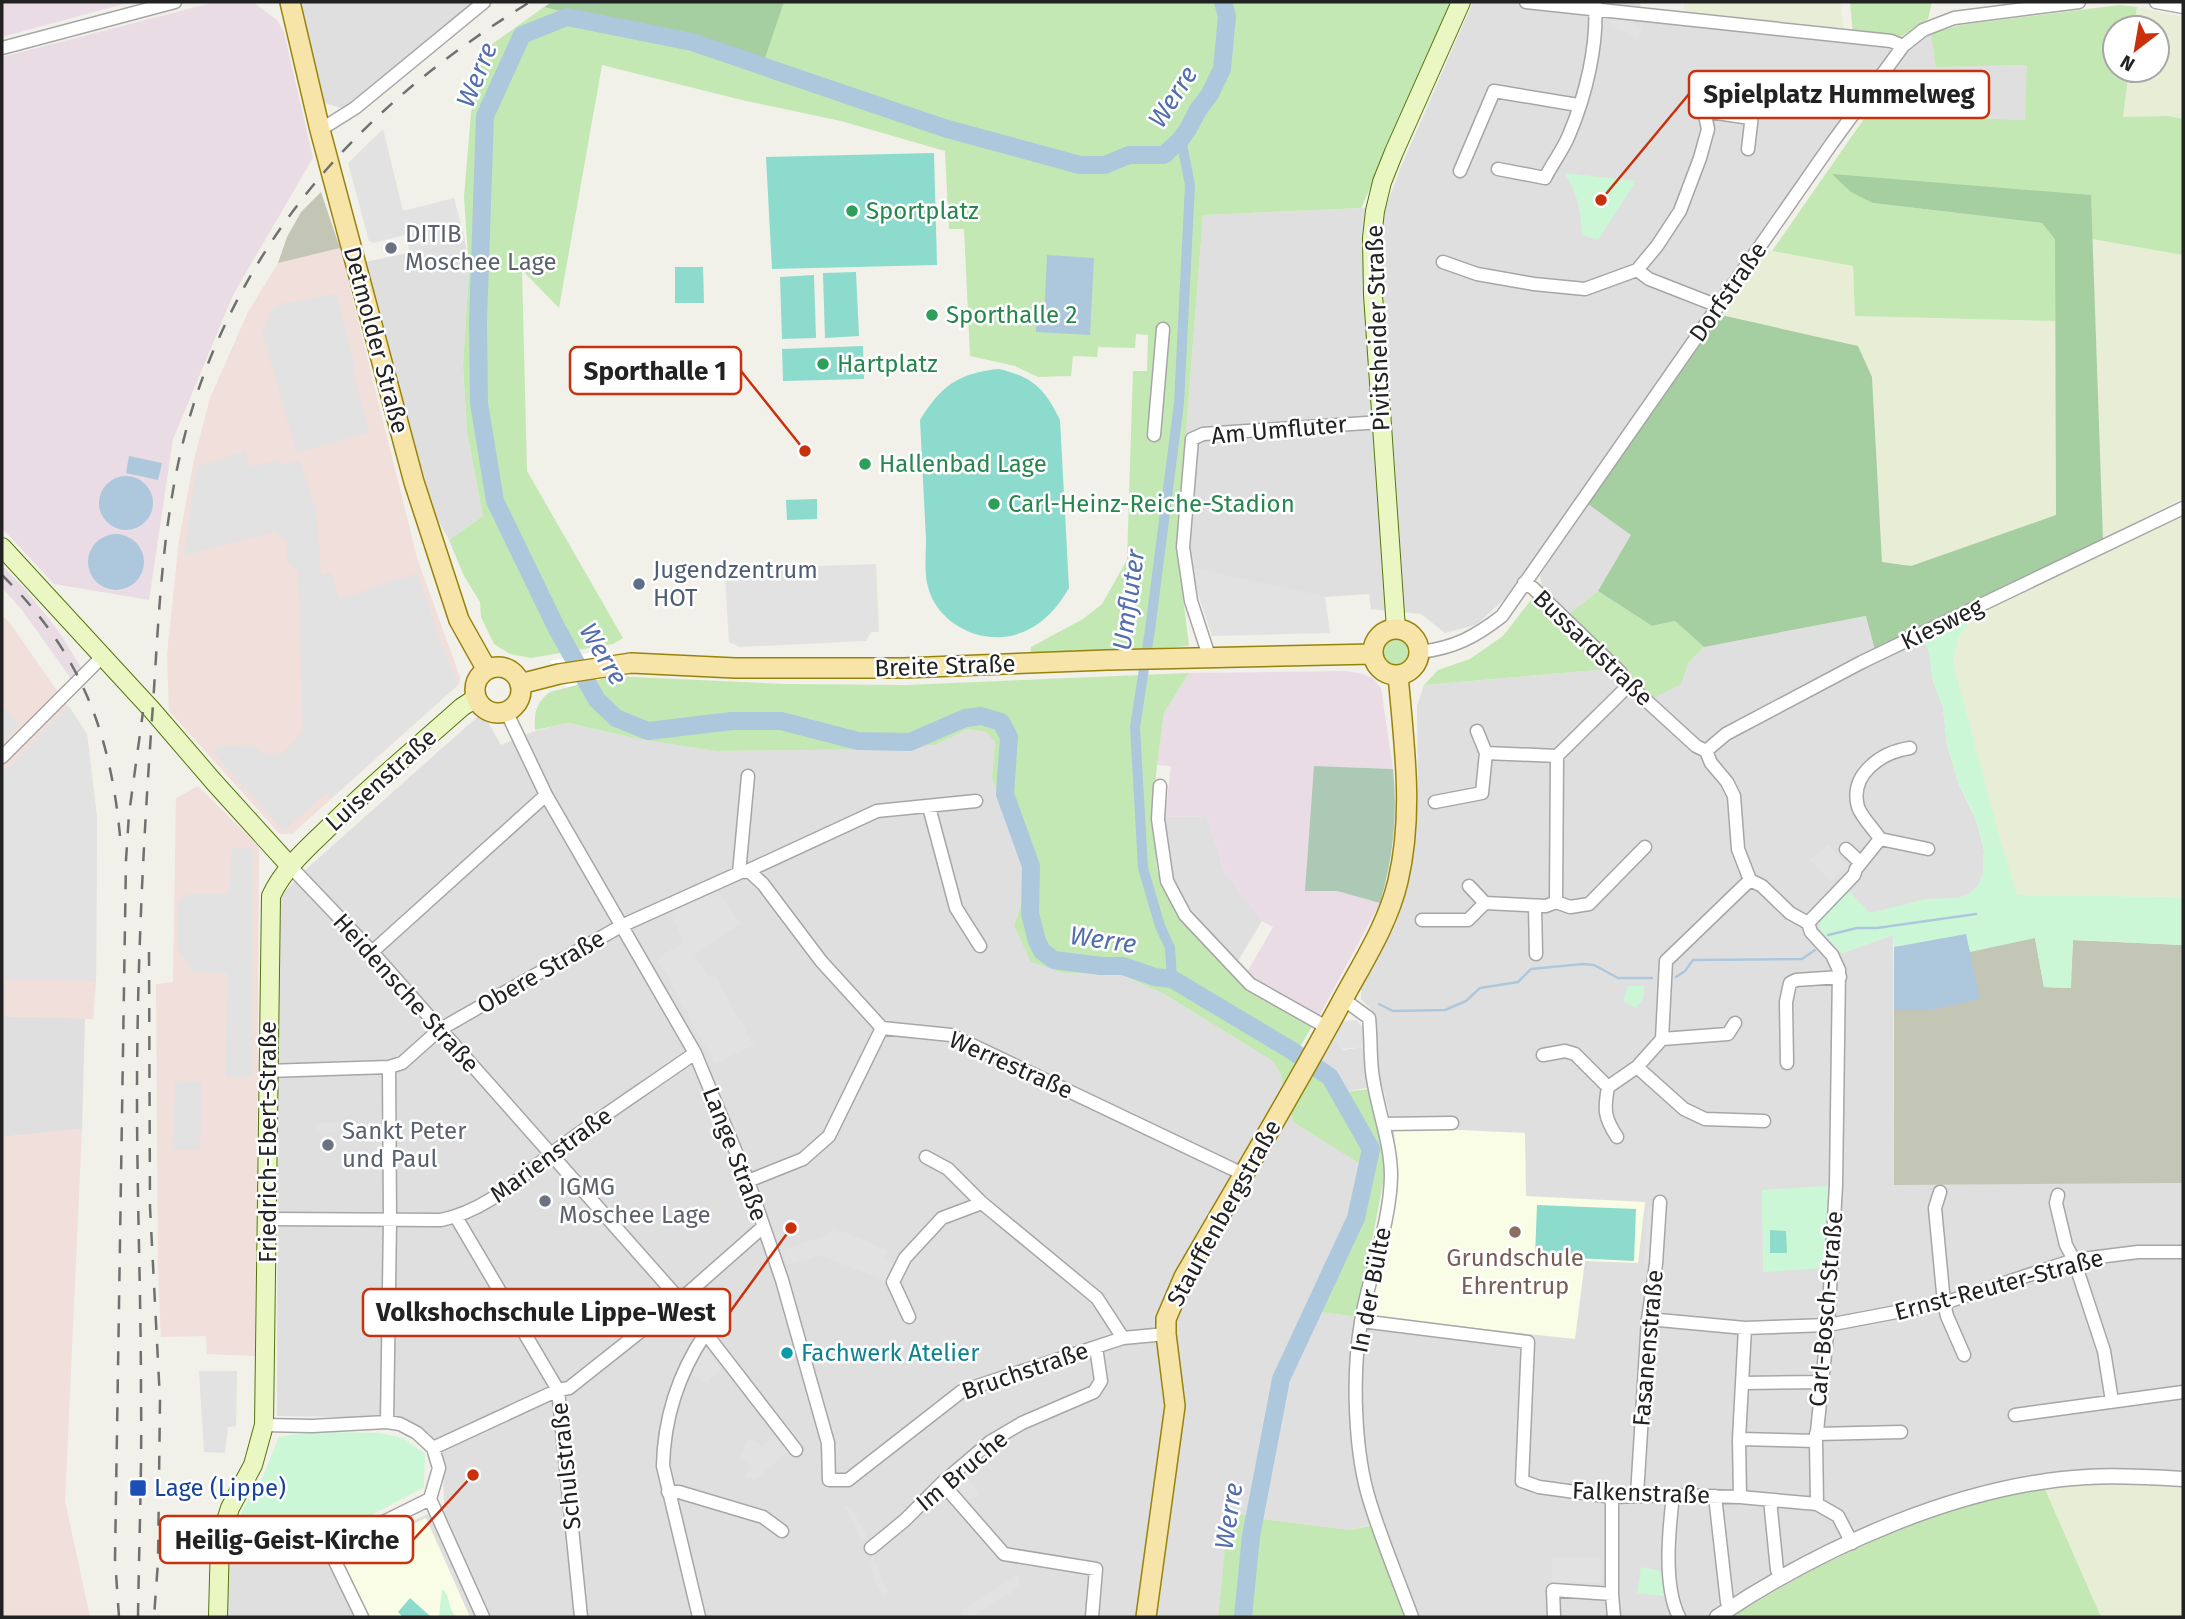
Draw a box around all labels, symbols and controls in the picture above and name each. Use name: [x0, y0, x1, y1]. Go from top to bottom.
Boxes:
north arrow: [2101, 14, 2171, 84]
water label: Werre: [450, 38, 504, 112]
text: N: [2116, 50, 2139, 76]
water label: Werre: [1142, 60, 1204, 134]
callout: Spielplatz Hummelweg: [1689, 71, 1989, 118]
text: Spielplatz Hummelweg: [1703, 79, 1975, 110]
place label: Sportplatz: [866, 197, 979, 225]
marker: Sportplatz: [844, 203, 860, 219]
place label: DITIB Moschee Lage: [405, 220, 557, 276]
street label: Pivitsheider Straße: [1360, 224, 1396, 432]
street label: Dorfstraße: [1683, 237, 1773, 347]
marker: DITIB Moschee Lage: [383, 240, 399, 256]
street label: Detmolder Straße: [338, 244, 414, 436]
place label: Sporthalle 2: [946, 301, 1077, 329]
marker: Sporthalle 2: [924, 307, 940, 323]
callout: Sporthalle 1: [570, 347, 741, 394]
place label: Hartplatz: [837, 350, 938, 378]
text: Sporthalle 1: [584, 356, 726, 387]
marker: Hartplatz: [815, 356, 831, 372]
street label: Am Umfluter: [1210, 410, 1349, 450]
place label: Hallenbad Lage: [879, 450, 1047, 478]
marker: Hallenbad Lage: [857, 456, 873, 472]
place label: Carl-Heinz-Reiche-Stadion: [1008, 490, 1295, 518]
marker: Carl-Heinz-Reiche-Stadion: [986, 496, 1002, 512]
water label: Umfluter: [1107, 546, 1152, 652]
place label: Jugendzentrum HOT: [653, 556, 818, 612]
marker: Jugendzentrum HOT: [631, 576, 647, 592]
street label: Bussardstraße: [1527, 584, 1659, 712]
street label: Kiesweg: [1896, 592, 1988, 656]
water label: Werre: [572, 617, 634, 691]
street label: Breite Straße: [874, 650, 1016, 682]
street label: Luisenstraße: [320, 723, 442, 837]
street label: Heidensche Straße: [327, 908, 485, 1078]
water label: Werre: [1068, 920, 1138, 960]
street label: Obere Straße: [472, 924, 610, 1020]
street label: Friedrich-Ebert-Straße: [254, 1021, 282, 1263]
street label: Werrestraße: [945, 1025, 1077, 1105]
street label: Lange Straße: [697, 1083, 773, 1225]
street label: Marienstraße: [485, 1101, 617, 1209]
street label: Stauffenbergstraße: [1161, 1115, 1287, 1311]
place label: Sankt Peter und Paul: [342, 1117, 467, 1173]
marker: Sankt Peter und Paul: [320, 1137, 336, 1153]
place label: IGMG Moschee Lage: [559, 1173, 711, 1229]
marker: IGMG Moschee Lage: [537, 1193, 553, 1209]
street label: Carl-Bosch-Straße: [1803, 1210, 1849, 1408]
marker: Grundschule Ehrentrup: [1507, 1224, 1523, 1240]
street label: In der Bülte: [1345, 1225, 1397, 1355]
place label: Grundschule Ehrentrup: [1446, 1244, 1584, 1300]
street label: Ernst-Reuter-Straße: [1892, 1244, 2106, 1326]
street label: Fasanenstraße: [1627, 1269, 1669, 1427]
callout: Volkshochschule Lippe-West: [363, 1289, 730, 1336]
text: Volkshochschule Lippe-West: [375, 1297, 717, 1328]
street label: Bruchstraße: [958, 1336, 1092, 1406]
place label: Fachwerk Atelier: [801, 1339, 980, 1367]
marker: Fachwerk Atelier: [779, 1345, 795, 1361]
street label: Schulstraße: [545, 1401, 587, 1531]
street label: Im Bruche: [911, 1425, 1013, 1517]
place label: Lage (Lippe): [154, 1474, 286, 1502]
street label: Falkenstraße: [1572, 1477, 1710, 1509]
marker: Lage (Lippe): [128, 1478, 148, 1498]
water label: Werre: [1208, 1480, 1250, 1552]
callout: Heilig-Geist-Kirche: [160, 1516, 413, 1563]
text: Heilig-Geist-Kirche: [175, 1525, 399, 1556]

